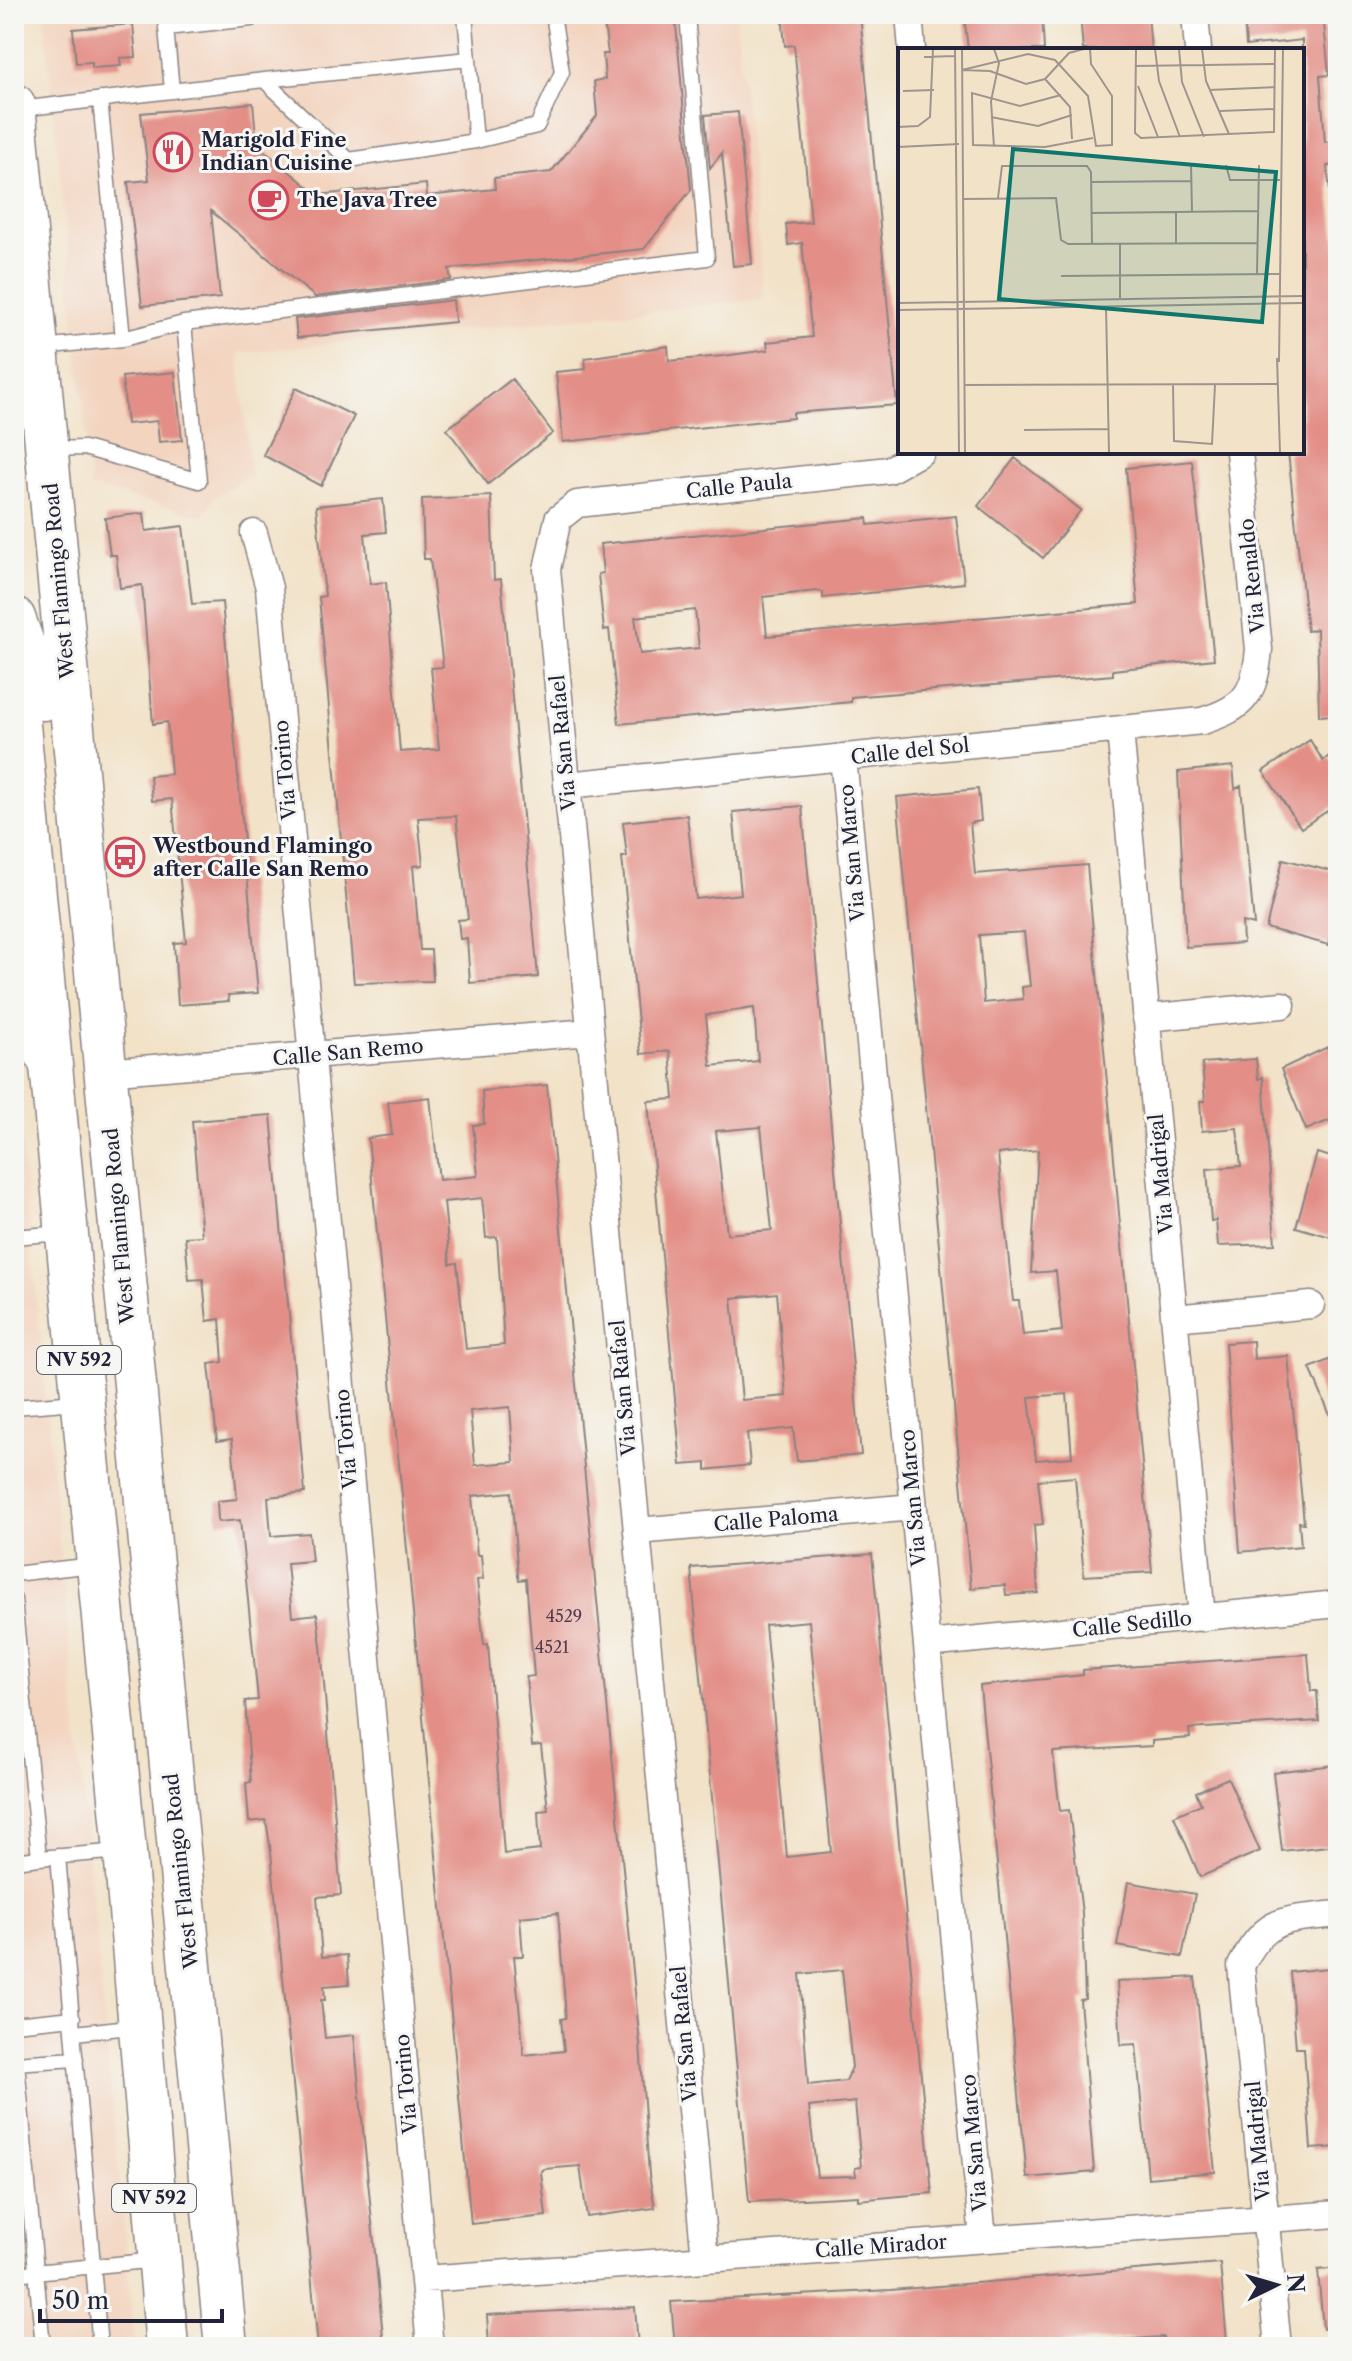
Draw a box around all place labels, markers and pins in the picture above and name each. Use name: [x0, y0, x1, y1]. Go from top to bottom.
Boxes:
place label: Marigold Fine Indian Cuisine: [201, 128, 352, 175]
restaurant icon: Marigold Fine Indian Cuisine: [152, 131, 194, 173]
cafe icon: The Java Tree: [248, 179, 290, 221]
place label: The Java Tree: [297, 188, 437, 212]
place label: Westbound Flamingo after Calle San Remo: [152, 834, 372, 881]
bus stop icon: Westbound Flamingo after Calle San Remo: [104, 836, 146, 878]

